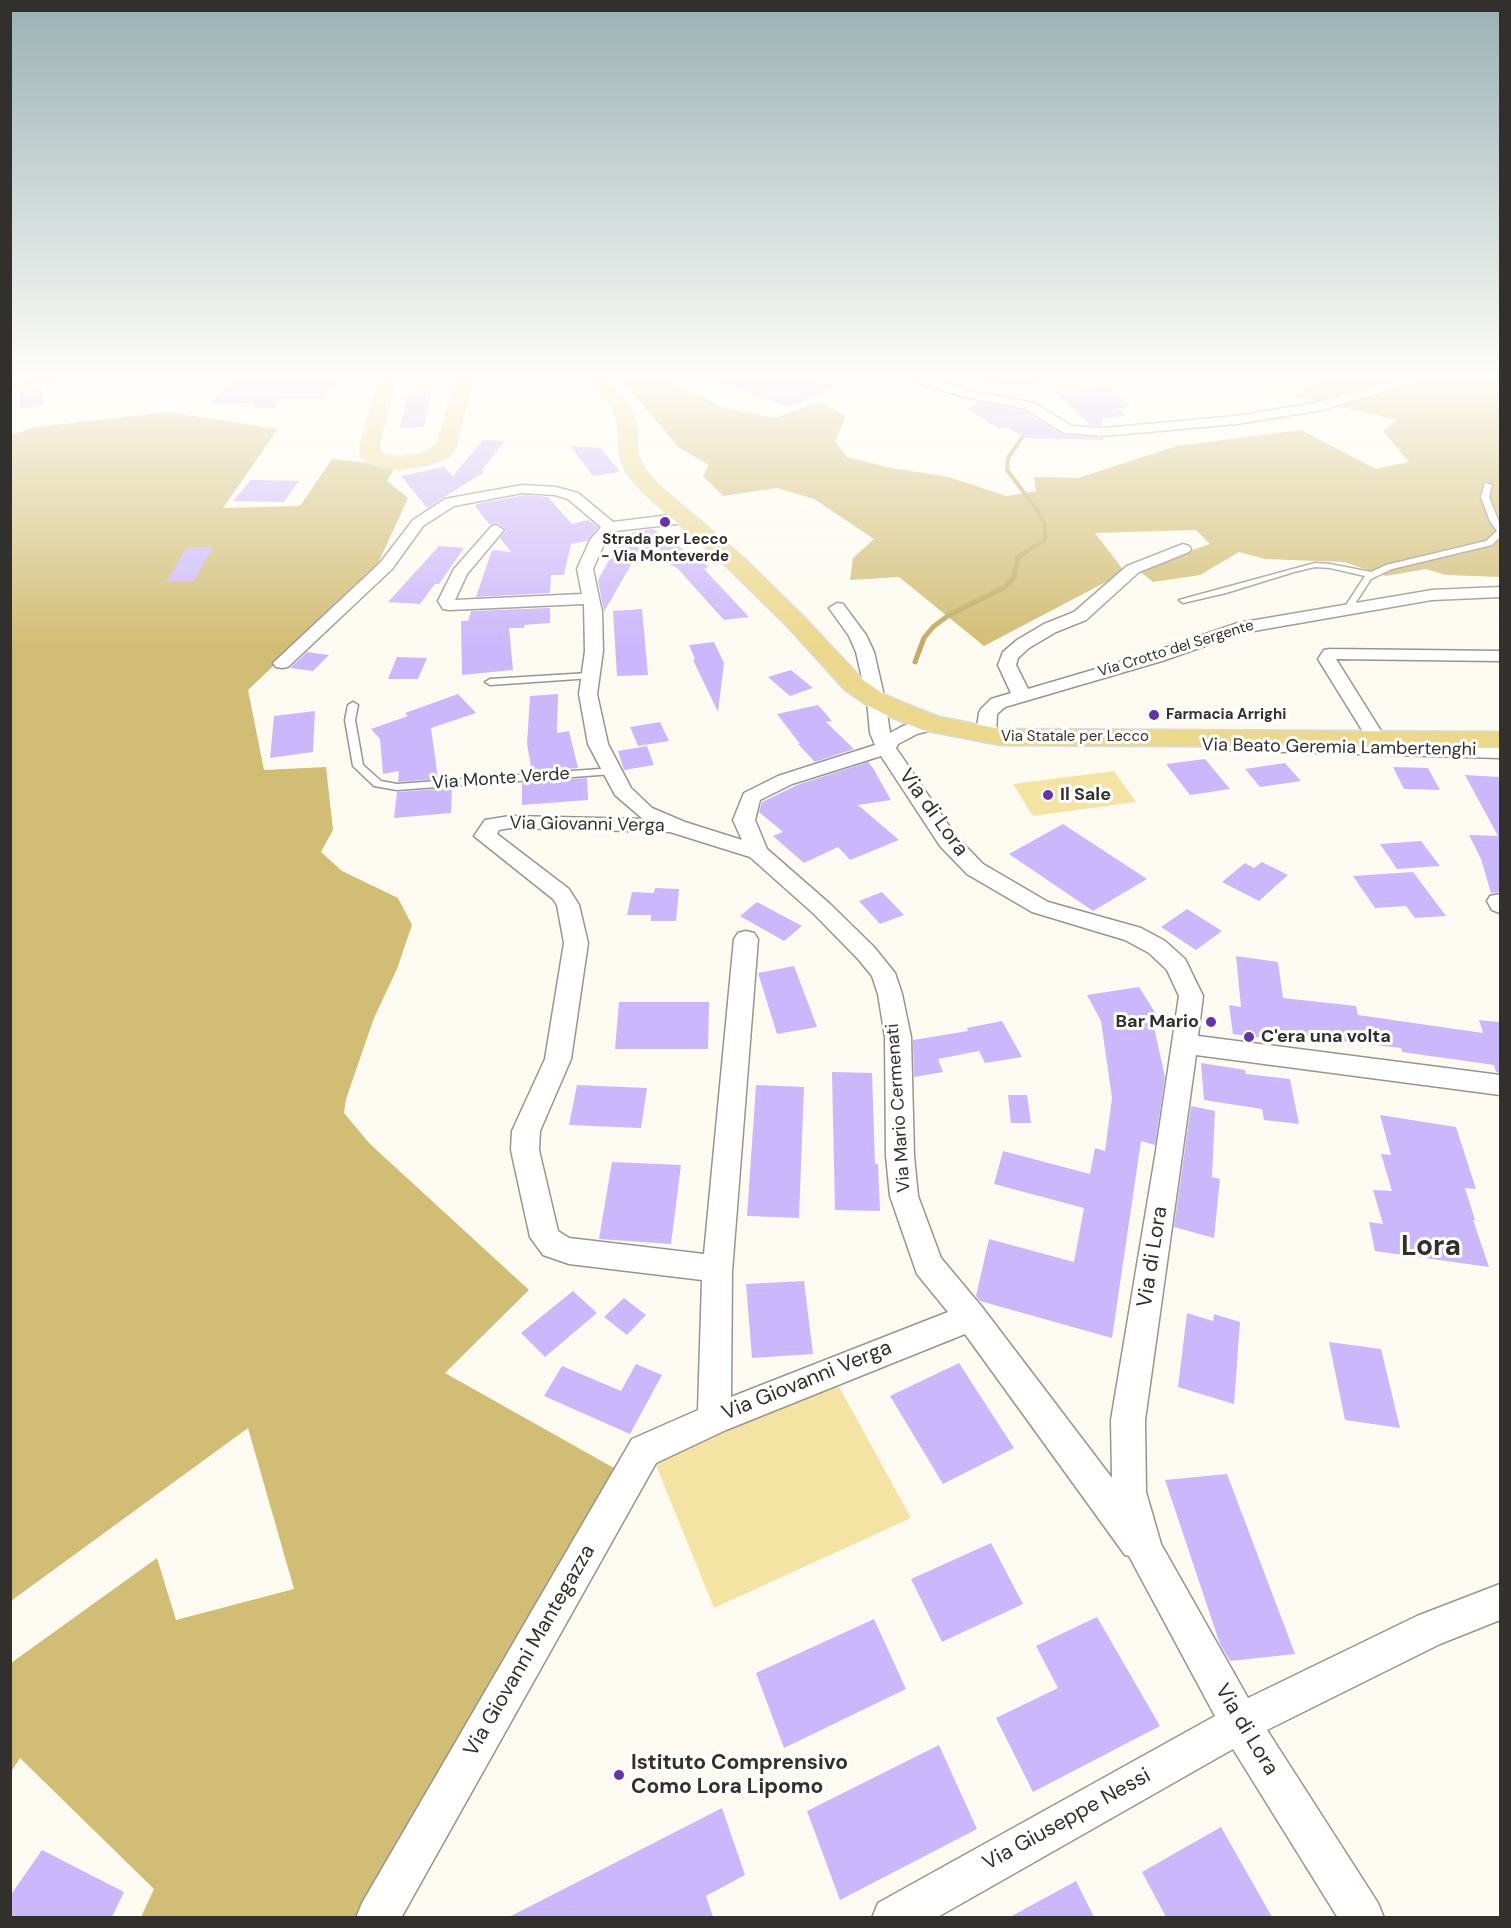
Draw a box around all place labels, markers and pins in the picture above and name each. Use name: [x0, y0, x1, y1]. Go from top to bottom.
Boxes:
marker: Strada per Lecco - Via Monteverde: [658, 515, 672, 529]
place label: Strada per Lecco - Via Monteverde: [601, 531, 729, 566]
place label: Farmacia Arrighi: [1166, 706, 1286, 724]
marker: Farmacia Arrighi: [1147, 708, 1161, 722]
place label: Il Sale: [1060, 784, 1111, 806]
marker: Il Sale: [1041, 788, 1055, 802]
place label: Bar Mario: [1116, 1011, 1199, 1033]
marker: Bar Mario: [1204, 1015, 1218, 1029]
place label: C'era una volta: [1261, 1026, 1391, 1048]
marker: C'era una volta: [1242, 1030, 1256, 1044]
place label: Istituto Comprensivo Como Lora Lipomo: [631, 1750, 848, 1800]
marker: Istituto Comprensivo Como Lora Lipomo: [612, 1768, 626, 1782]

